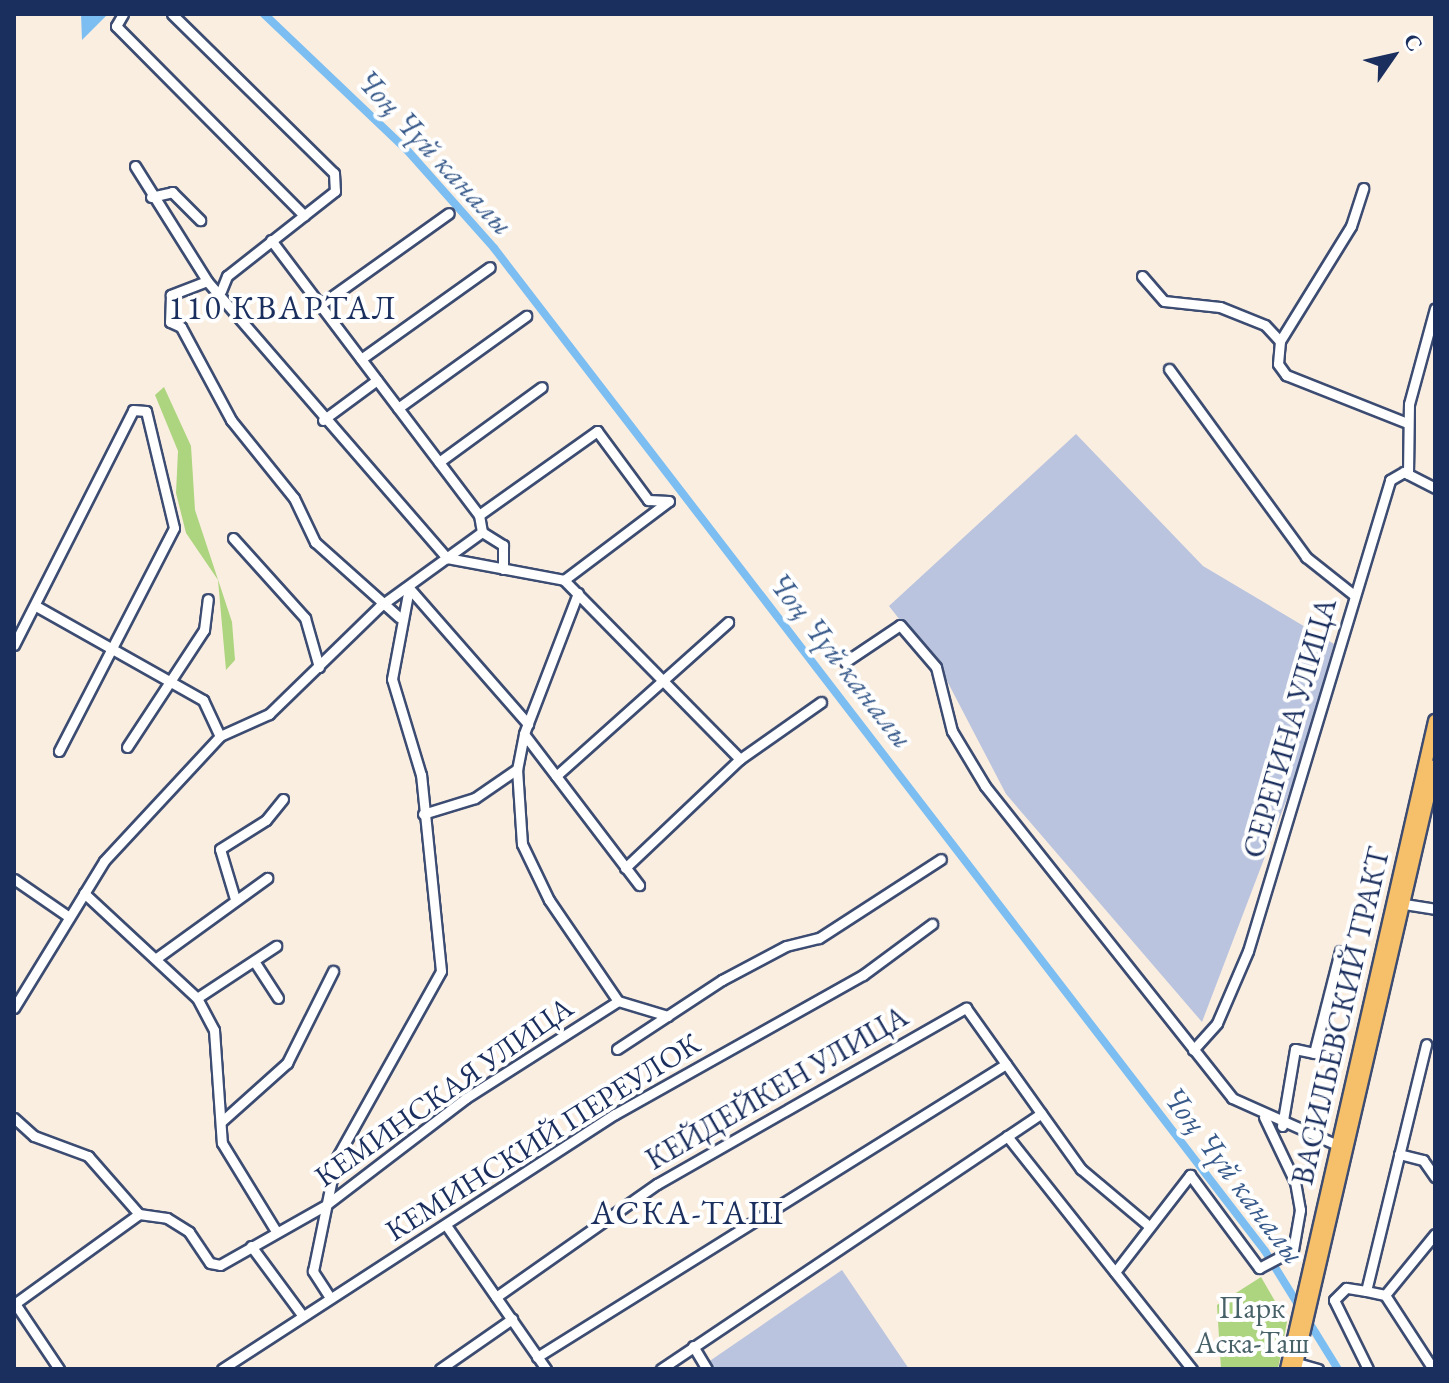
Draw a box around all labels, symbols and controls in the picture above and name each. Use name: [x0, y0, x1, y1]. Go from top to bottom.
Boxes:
north arrow: [1353, 16, 1433, 96]
text: С: [1397, 28, 1430, 57]
water label: Чоң Чүй каналы: [348, 61, 522, 243]
district label: 110 КВАРТАЛ: [168, 288, 398, 328]
water label: Чоң Чүй каналы: [760, 564, 922, 756]
street label: СЕРЕГИНА УЛИЦА: [1236, 594, 1344, 862]
street label: ВАСИЛЬЕВСКИЙ ТРАКТ: [1285, 844, 1397, 1188]
street label: КЕМИНСКАЯ УЛИЦА: [308, 989, 580, 1195]
street label: КЕЙДЕЙКЕН УЛИЦА: [640, 998, 914, 1178]
street label: КЕМИНСКИЙ ПЕРЕУЛОК: [379, 1025, 707, 1249]
water label: Чоң Чүй каналы: [1154, 1078, 1314, 1272]
district label: АСКА-ТАШ: [591, 1193, 785, 1233]
park label: Парк Аска-Таш: [1195, 1290, 1309, 1360]

